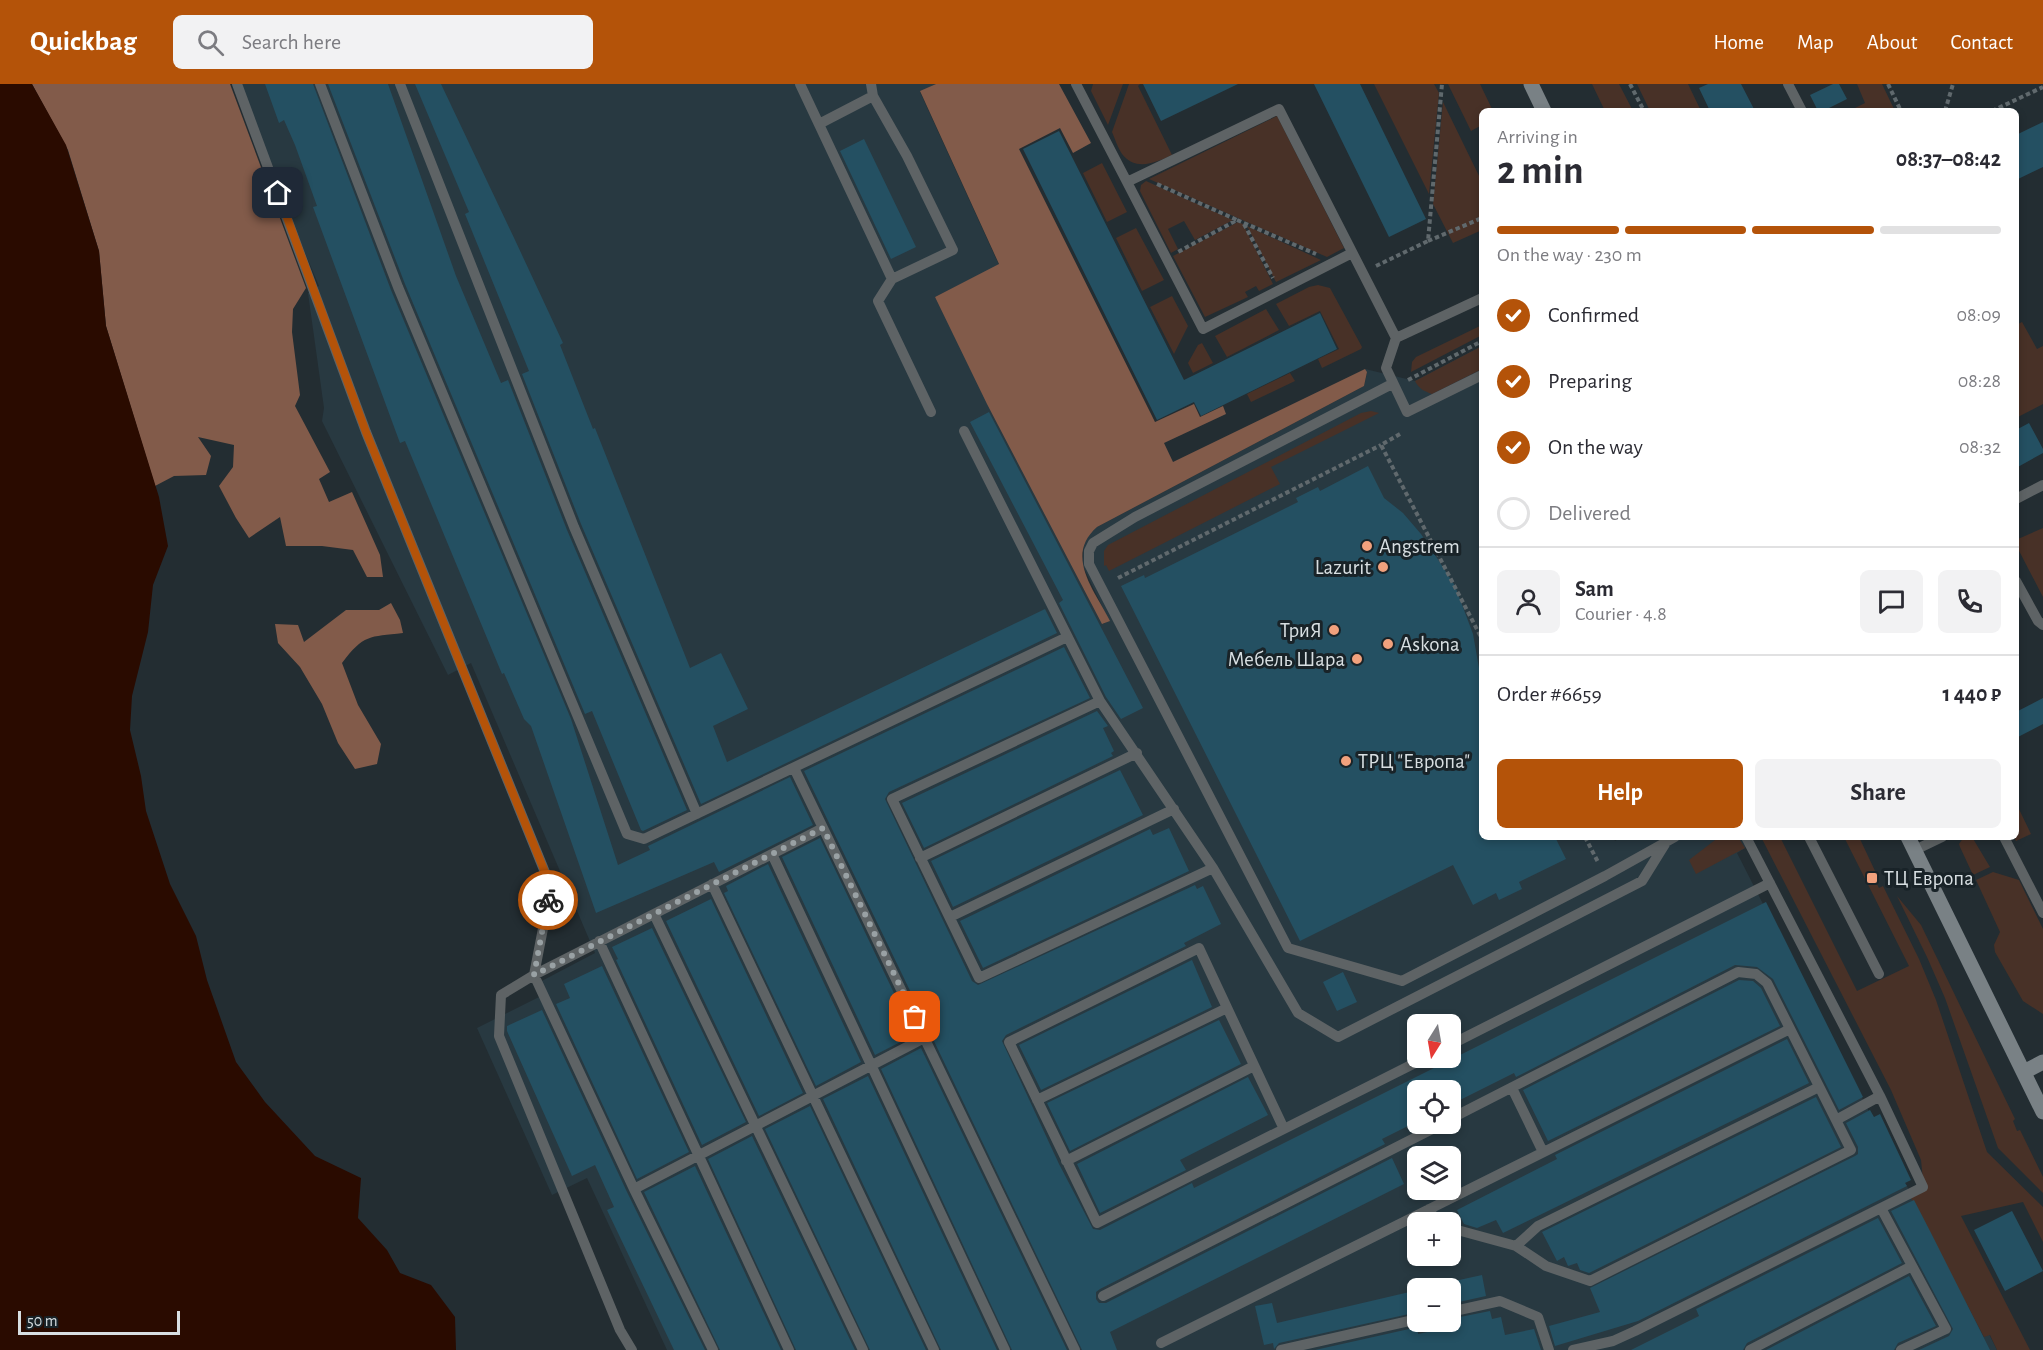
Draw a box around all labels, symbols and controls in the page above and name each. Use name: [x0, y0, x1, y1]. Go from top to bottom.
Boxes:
search box: [173, 15, 593, 69]
icon: search: [194, 26, 227, 59]
text: Quickbag: [30, 28, 137, 56]
text: Search here: [242, 31, 341, 53]
text: Home: [1713, 32, 1764, 53]
text: Map: [1797, 32, 1834, 53]
text: About: [1867, 32, 1917, 53]
text: Contact: [1950, 32, 2013, 53]
text: Arriving in: [1497, 127, 1578, 147]
text: 08:37–08:42: [1896, 148, 2001, 170]
text: 2 min: [1497, 152, 1584, 191]
pin: [252, 167, 303, 218]
icon: home: [261, 176, 294, 209]
text: On the way · 230 m: [1497, 245, 1642, 265]
icon: check: [1497, 299, 1530, 332]
text: Confirmed: [1548, 304, 1639, 326]
text: 08:09: [1956, 305, 2001, 325]
icon: check: [1497, 365, 1530, 398]
text: Preparing: [1548, 370, 1632, 392]
text: 08:28: [1958, 371, 2001, 391]
icon: check: [1497, 431, 1530, 464]
text: On the way: [1548, 436, 1643, 458]
text: 08:32: [1959, 437, 2001, 457]
text: Delivered: [1548, 502, 1631, 524]
place label: Angstrem: [1379, 536, 1460, 557]
marker: Angstrem: [1360, 539, 1374, 553]
place label: Lazurit: [1315, 557, 1371, 578]
marker: Lazurit: [1376, 560, 1390, 574]
button: person: [1497, 570, 1560, 633]
button: chat: [1860, 570, 1923, 633]
button: phone: [1938, 570, 2001, 633]
text: Sam: [1575, 578, 1614, 600]
text: Courier · 4.8: [1575, 604, 1667, 624]
place label: ТриЯ: [1280, 620, 1322, 641]
marker: ТриЯ: [1327, 623, 1341, 637]
place label: Askona: [1400, 634, 1460, 655]
marker: Askona: [1381, 637, 1395, 651]
place label: Мебель Шара: [1227, 649, 1345, 670]
marker: Мебель Шара: [1350, 652, 1364, 666]
text: Order #6659: [1497, 683, 1602, 705]
text: 1 440 ₽: [1943, 683, 2001, 705]
place label: ТРЦ "Европа": [1358, 751, 1470, 772]
marker: ТРЦ "Европа": [1339, 754, 1353, 768]
button: Help: [1497, 759, 1743, 828]
button: Share: [1755, 759, 2001, 828]
place label: ТЦ Европа: [1884, 868, 1974, 889]
courier: [518, 870, 578, 930]
marker: ТЦ Европа: [1865, 871, 1879, 885]
icon: bike: [532, 884, 565, 917]
pin: [889, 991, 940, 1042]
icon: bag: [898, 1000, 931, 1033]
north arrow: [1407, 1014, 1461, 1068]
map controls: [1407, 1014, 1461, 1332]
button: locate: [1407, 1080, 1461, 1134]
button: layers: [1407, 1146, 1461, 1200]
button: +: [1407, 1212, 1461, 1266]
button: −: [1407, 1278, 1461, 1332]
scale bar: [18, 1308, 180, 1336]
text: 50 m: [27, 1313, 58, 1329]

